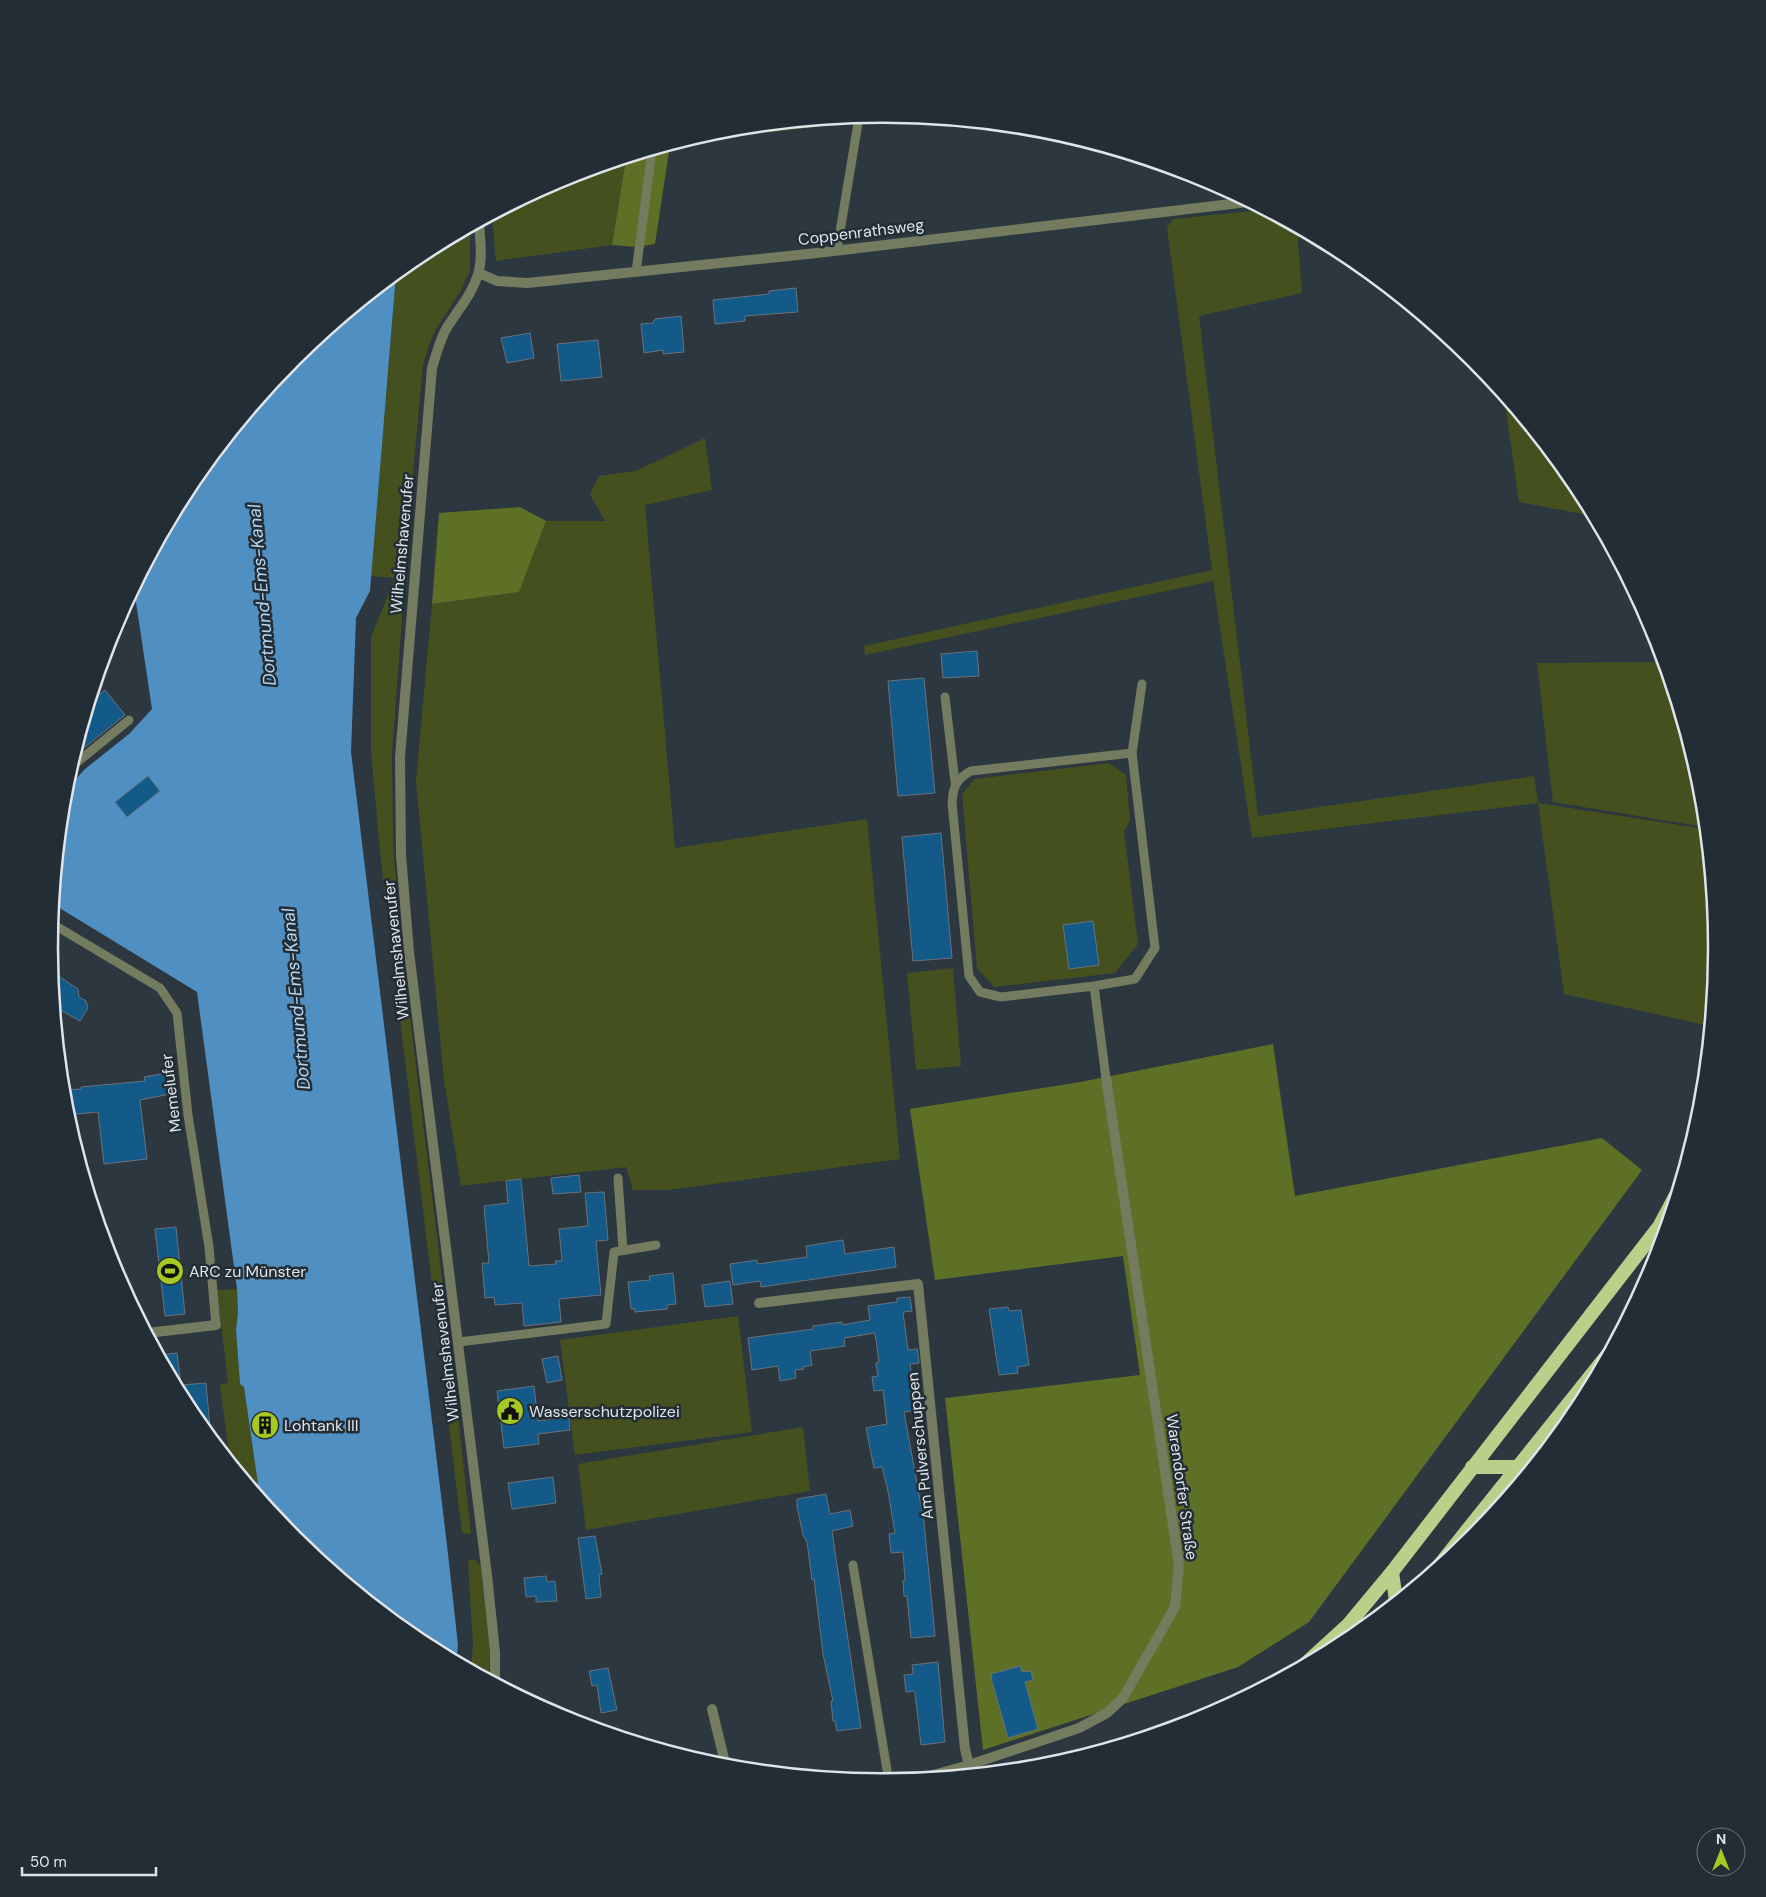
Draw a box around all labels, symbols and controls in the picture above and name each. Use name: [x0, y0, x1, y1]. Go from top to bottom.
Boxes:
street label: Coppenrathsweg: [797, 214, 925, 250]
street label: Wilhelmshavenufer: [385, 473, 419, 615]
water label: Dortmund-Ems-Kanal: [242, 502, 282, 687]
street label: Wilhelmshavenufer: [378, 879, 414, 1021]
water label: Dortmund-Ems-Kanal: [276, 906, 316, 1091]
street label: Memelufer: [156, 1053, 186, 1133]
sports icon: ARC zu Münster: [155, 1256, 185, 1286]
place label: ARC zu Münster: [189, 1261, 306, 1282]
street label: Wilhelmshavenufer: [426, 1281, 464, 1423]
street label: Am Pulverschuppen: [902, 1371, 938, 1521]
public building icon: Wasserschutzpolizei: [495, 1396, 525, 1426]
place label: Wasserschutzpolizei: [529, 1401, 680, 1422]
building icon: Lohtank III: [250, 1410, 280, 1440]
street label: Warendorfer Straße: [1161, 1413, 1203, 1561]
place label: Lohtank III: [284, 1415, 359, 1436]
north arrow: [1696, 1827, 1746, 1877]
text: N: [1716, 1830, 1726, 1848]
scale bar: [22, 1844, 156, 1876]
text: 50 m: [30, 1852, 67, 1872]

